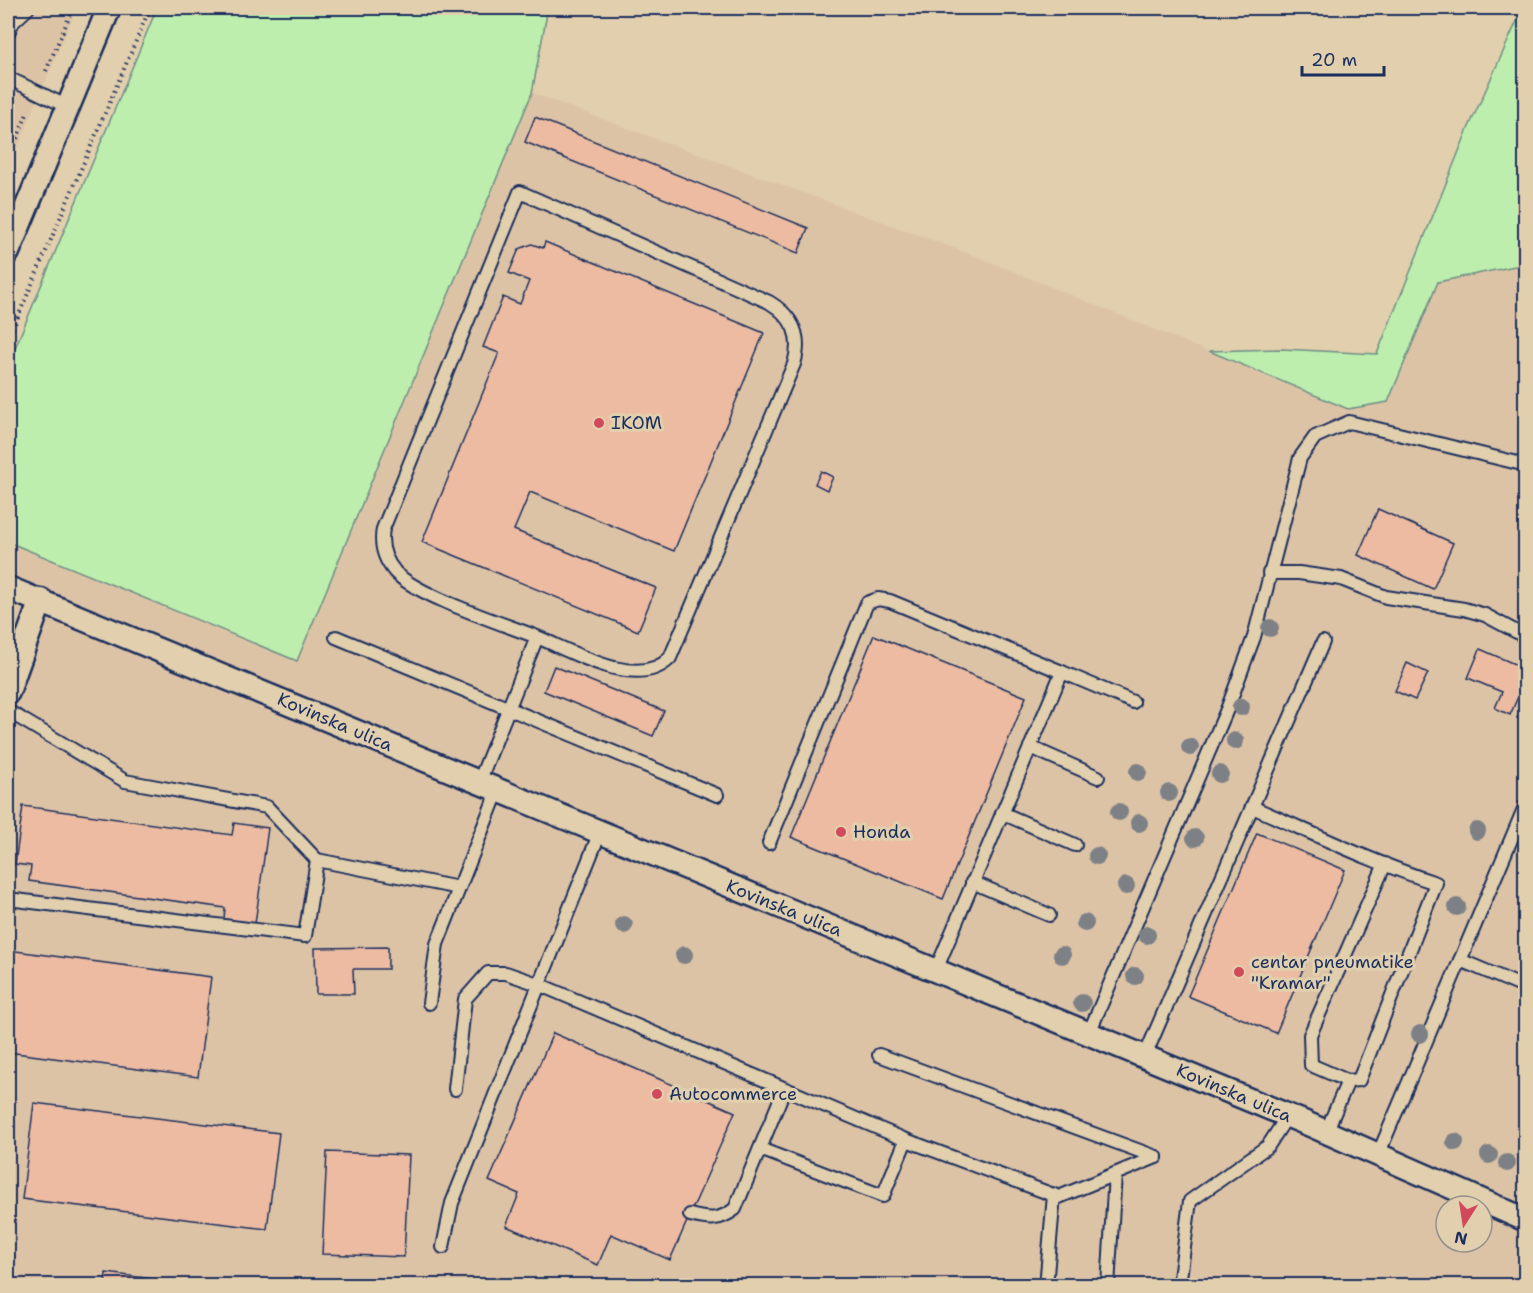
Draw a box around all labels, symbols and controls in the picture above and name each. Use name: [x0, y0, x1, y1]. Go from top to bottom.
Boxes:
scale bar: [1302, 39, 1384, 77]
text: 20 m: [1311, 48, 1357, 72]
place label: IKOM: [611, 411, 662, 435]
marker: IKOM: [592, 416, 606, 430]
street label: Kovinska ulica: [274, 687, 396, 757]
place label: Honda: [853, 820, 910, 844]
marker: Honda: [834, 825, 848, 839]
street label: Kovinska ulica: [722, 874, 846, 942]
place label: centar pneumatike "Kramar": [1251, 950, 1414, 995]
marker: centar pneumatike "Kramar": [1232, 965, 1246, 979]
street label: Kovinska ulica: [1173, 1058, 1295, 1128]
place label: Autocommerce: [669, 1082, 797, 1106]
marker: Autocommerce: [650, 1087, 664, 1101]
north arrow: [1434, 1194, 1494, 1254]
text: N: [1453, 1227, 1469, 1250]

